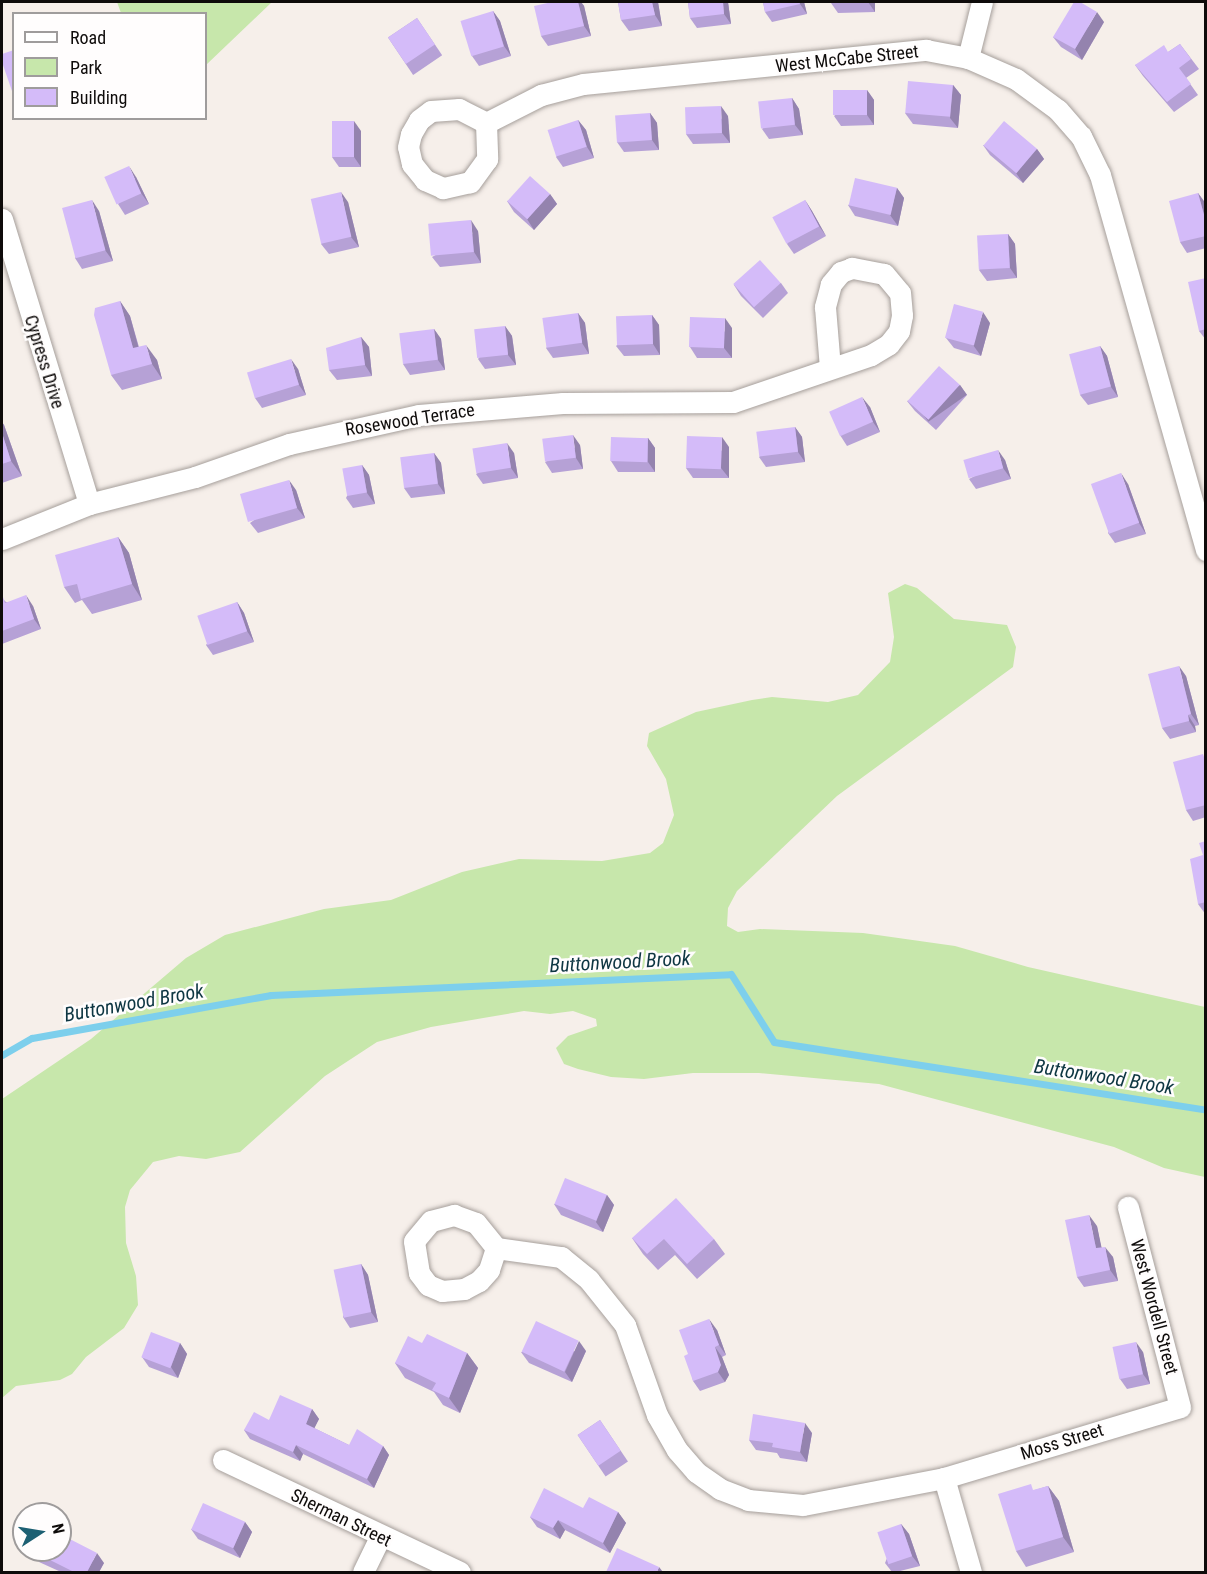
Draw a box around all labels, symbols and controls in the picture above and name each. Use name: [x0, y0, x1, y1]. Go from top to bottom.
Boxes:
legend: [12, 12, 207, 120]
text: Road: [70, 27, 106, 48]
street label: West McCabe Street: [774, 41, 920, 77]
text: Park: [70, 57, 102, 78]
text: Building: [70, 87, 127, 108]
street label: Cypress Drive: [20, 313, 68, 411]
street label: Rosewood Terrace: [344, 399, 476, 441]
water label: Buttonwood Brook: [549, 946, 691, 978]
water label: Buttonwood Brook: [62, 979, 206, 1027]
water label: Buttonwood Brook: [1032, 1054, 1176, 1100]
street label: West Wordell Street: [1126, 1237, 1182, 1377]
street label: Moss Street: [1018, 1419, 1106, 1465]
street label: Sherman Street: [287, 1484, 395, 1552]
north arrow: [12, 1502, 72, 1562]
text: N: [48, 1522, 68, 1535]

